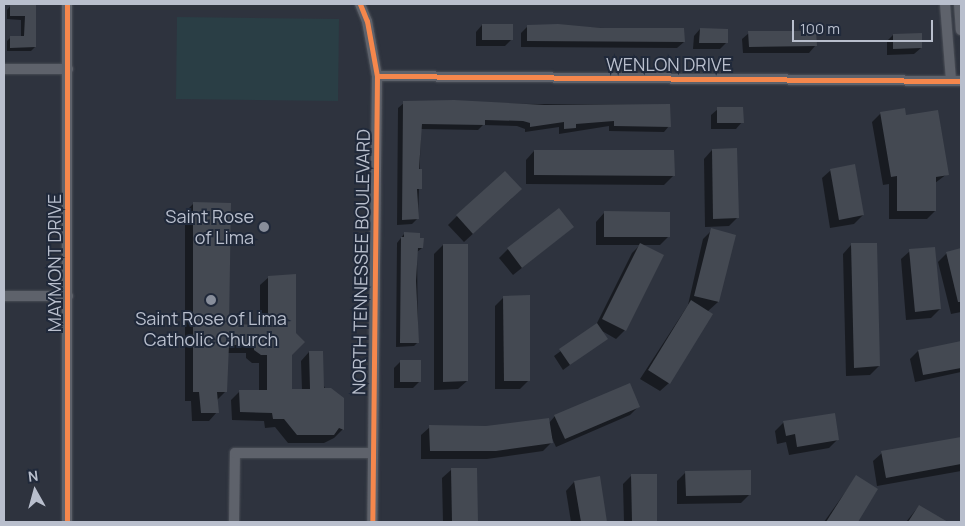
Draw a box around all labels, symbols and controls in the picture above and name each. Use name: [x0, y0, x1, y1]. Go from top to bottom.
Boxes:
scale bar: [795, 10, 936, 42]
text: 100 m: [800, 18, 840, 39]
street label: WENLON DRIVE: [606, 53, 732, 75]
street label: NORTH TENNESSEE BOULEVARD: [348, 129, 374, 395]
street label: MAYMONT DRIVE: [43, 193, 65, 333]
place label: Saint Rose of Lima: [165, 206, 254, 248]
marker: Saint Rose of Lima: [258, 221, 270, 233]
marker: Saint Rose of Lima Catholic Church: [205, 294, 217, 306]
place label: Saint Rose of Lima Catholic Church: [135, 308, 287, 350]
north arrow: [10, 466, 60, 516]
text: N: [27, 466, 39, 486]

